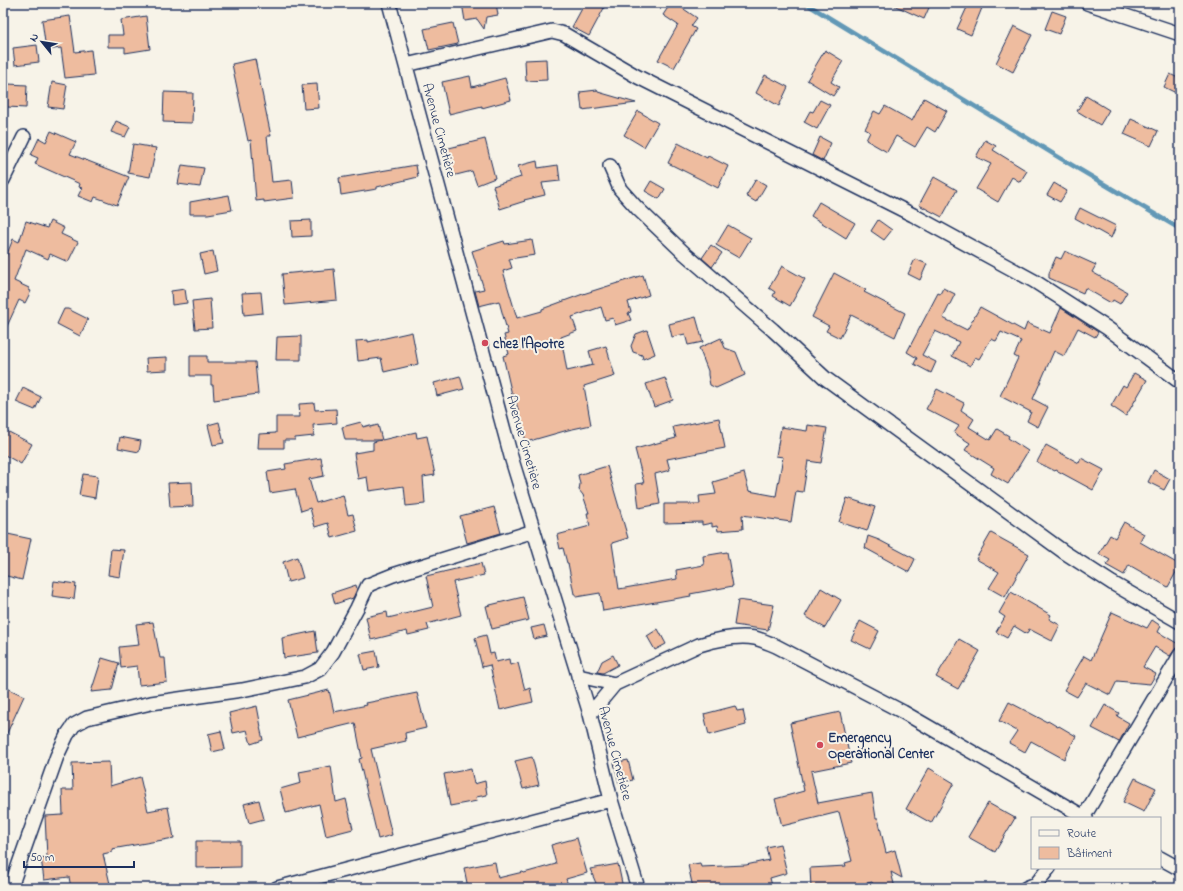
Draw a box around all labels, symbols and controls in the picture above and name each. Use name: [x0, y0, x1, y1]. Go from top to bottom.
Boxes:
north arrow: [22, 22, 62, 62]
text: N: [25, 30, 43, 45]
street label: Avenue Cimetière: [416, 81, 461, 181]
place label: chez l’Apotre: [493, 334, 565, 355]
marker: chez l’Apotre: [480, 338, 490, 348]
street label: Avenue Cimetière: [500, 393, 547, 493]
street label: Avenue Cimetière: [592, 704, 637, 804]
place label: Emergency Operational Center: [828, 728, 935, 765]
marker: Emergency Operational Center: [815, 740, 825, 750]
legend: [1031, 817, 1161, 869]
text: Route: [1067, 825, 1097, 843]
scale bar: [24, 843, 134, 869]
text: Bâtiment: [1066, 845, 1112, 863]
text: 50 m: [30, 849, 54, 867]

